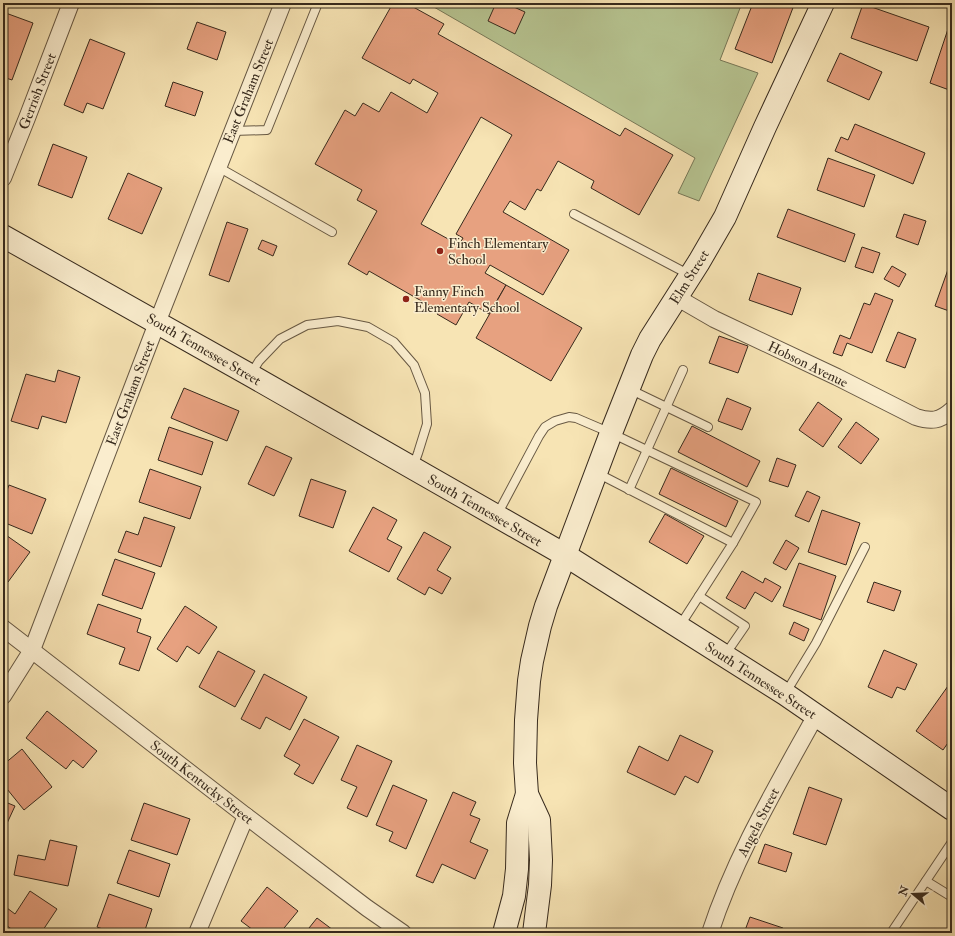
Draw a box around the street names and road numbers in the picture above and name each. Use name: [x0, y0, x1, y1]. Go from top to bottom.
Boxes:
street label: East Graham Street: [220, 36, 277, 146]
street label: Gerrish Street: [15, 50, 60, 132]
street label: Elm Street: [666, 246, 713, 308]
street label: South Tennessee Street: [144, 310, 264, 389]
street label: East Graham Street: [103, 338, 159, 448]
street label: Hobson Avenue: [765, 338, 851, 391]
street label: South Tennessee Street: [425, 471, 545, 550]
street label: South Tennessee Street: [702, 638, 820, 723]
street label: South Kentucky Street: [146, 737, 257, 829]
street label: Angela Street: [733, 785, 783, 860]

